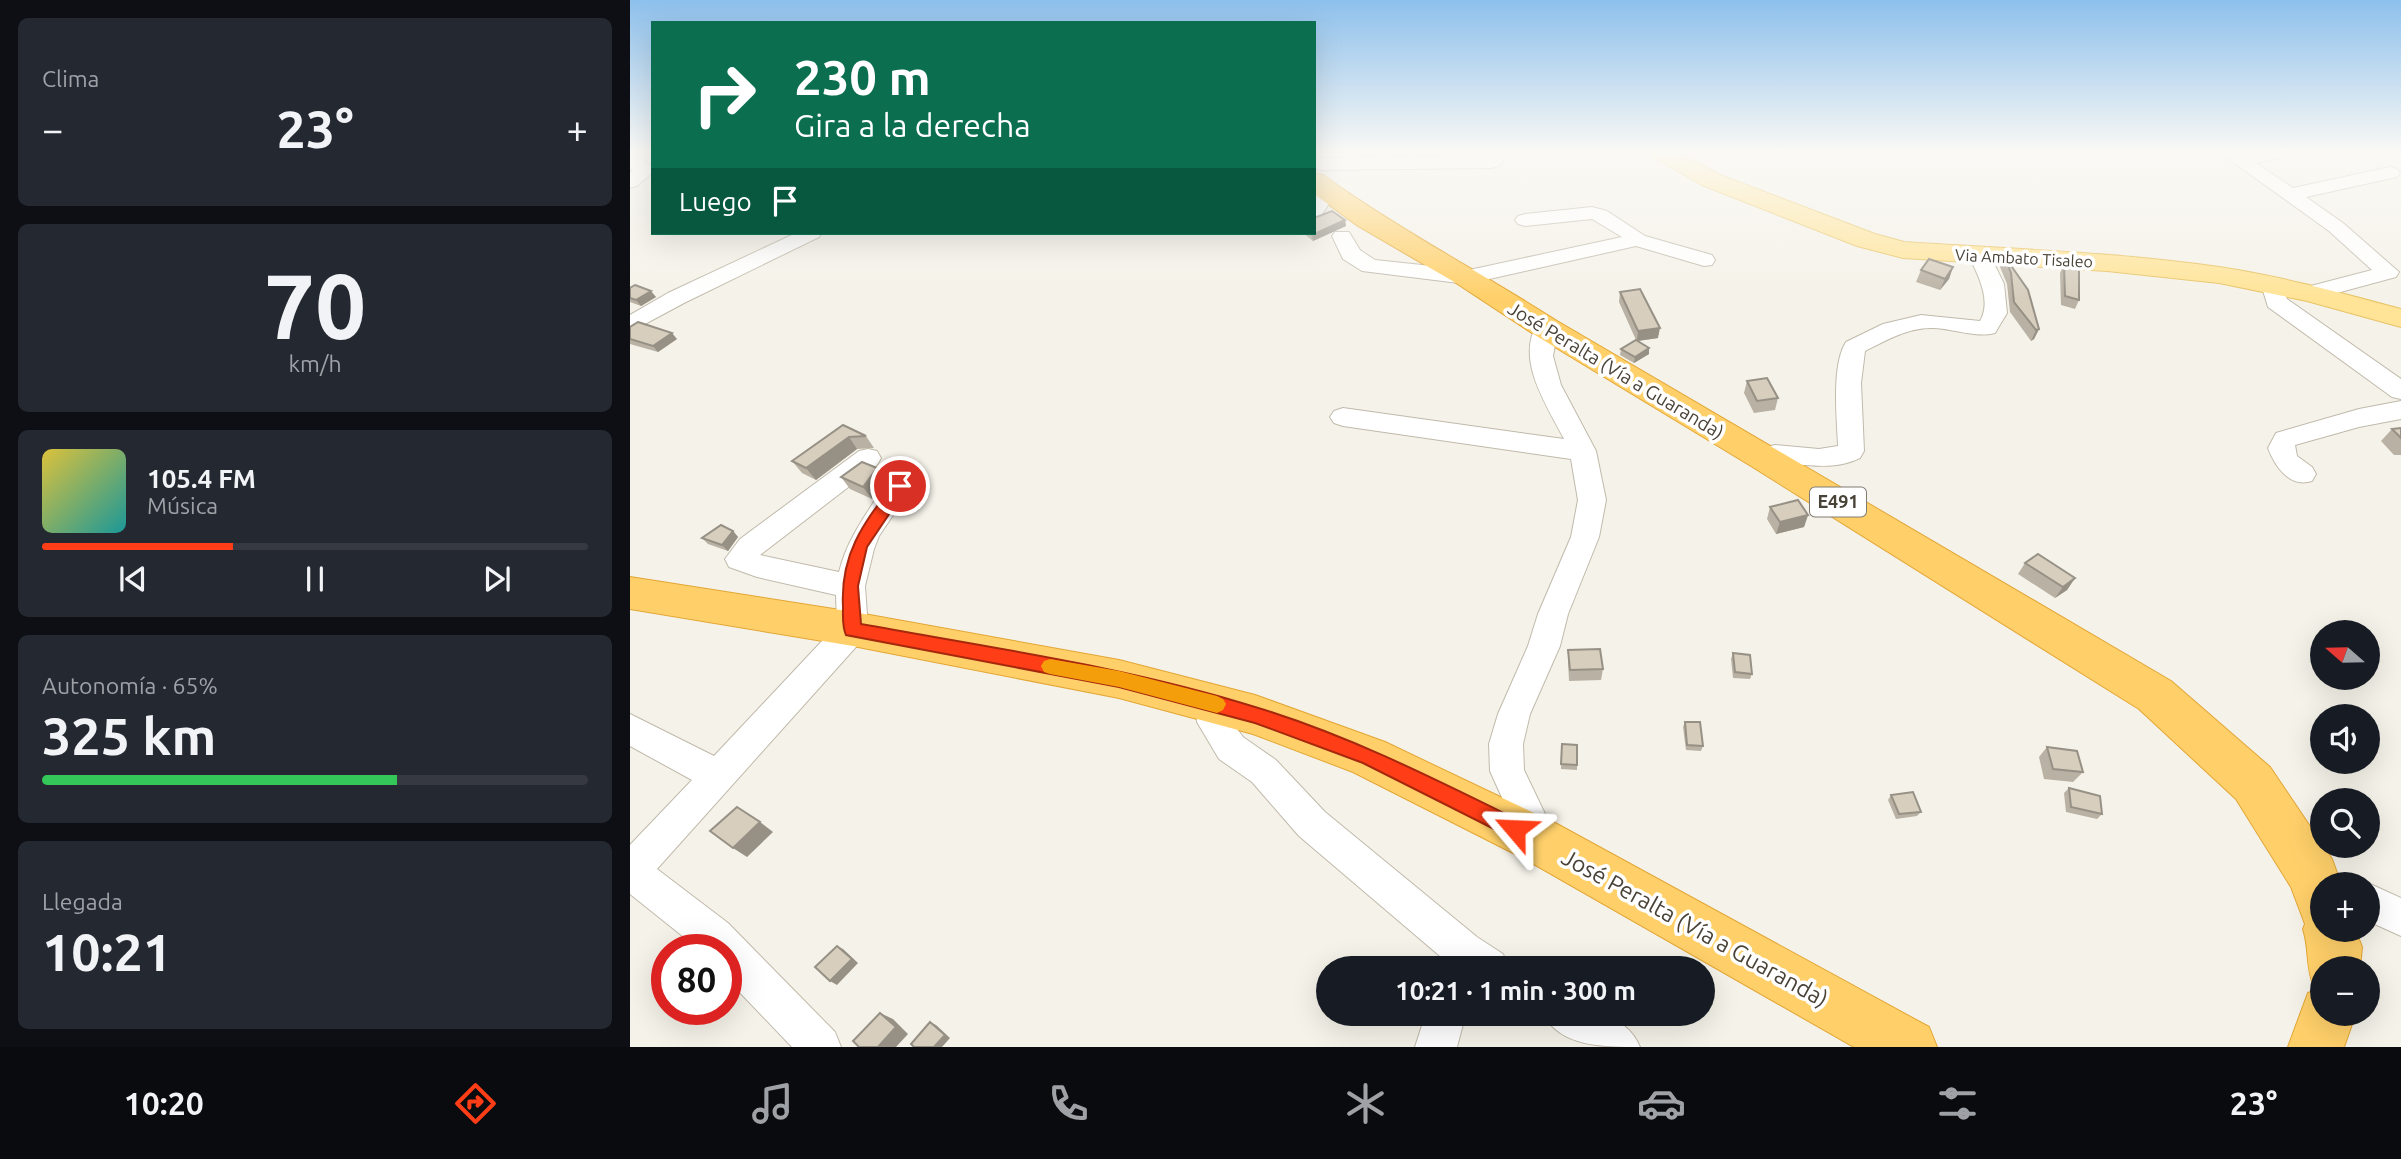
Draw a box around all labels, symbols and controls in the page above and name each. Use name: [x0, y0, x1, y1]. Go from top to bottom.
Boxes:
icon: right: [679, 49, 770, 140]
text: 230 m: [794, 49, 931, 104]
text: Clima: [42, 66, 99, 91]
text: 23°: [276, 100, 354, 158]
text: Gira a la derecha: [794, 107, 1031, 143]
text: −: [42, 108, 63, 150]
text: +: [567, 108, 588, 150]
icon: arrive: [766, 182, 804, 220]
text: Luego: [679, 187, 752, 216]
street label: Via Ambato Tisaleo: [1955, 245, 2093, 271]
text: 70: [264, 254, 366, 356]
street label: José Peralta (Vía a Guaranda): [1504, 297, 1728, 443]
text: km/h: [288, 351, 342, 376]
pin: [870, 456, 930, 516]
text: 105.4 FM: [147, 464, 256, 493]
icon: arrive: [881, 467, 919, 505]
road number: E491: [1810, 488, 1866, 516]
text: Música: [147, 493, 218, 518]
icon: previous: [114, 560, 152, 598]
icon: pause: [296, 560, 334, 598]
icon: next: [478, 560, 516, 598]
north arrow: [2310, 620, 2380, 690]
map controls: [2310, 620, 2380, 1026]
text: Autonomía · 65%: [42, 673, 218, 698]
button: sound: [2310, 704, 2380, 774]
text: 325 km: [42, 707, 216, 765]
button: search: [2310, 788, 2380, 858]
position arrow: [1478, 792, 1552, 866]
street label: José Peralta (Vía a Guaranda): [1557, 844, 1833, 1012]
button: +: [2310, 872, 2380, 942]
text: Llegada: [42, 889, 123, 914]
text: 10:21: [42, 923, 172, 981]
speed limit sign: 80: [651, 934, 742, 1025]
button: −: [2310, 956, 2380, 1026]
text: 10:21 · 1 min · 300 m: [1395, 976, 1636, 1005]
icon: directions: [451, 1079, 500, 1128]
icon: music: [748, 1079, 797, 1128]
icon: phone: [1044, 1079, 1093, 1128]
icon: climate: [1341, 1079, 1390, 1128]
icon: car: [1637, 1079, 1686, 1128]
icon: filters: [1933, 1079, 1982, 1128]
text: 10:20: [124, 1085, 204, 1121]
text: 23°: [2230, 1085, 2277, 1121]

